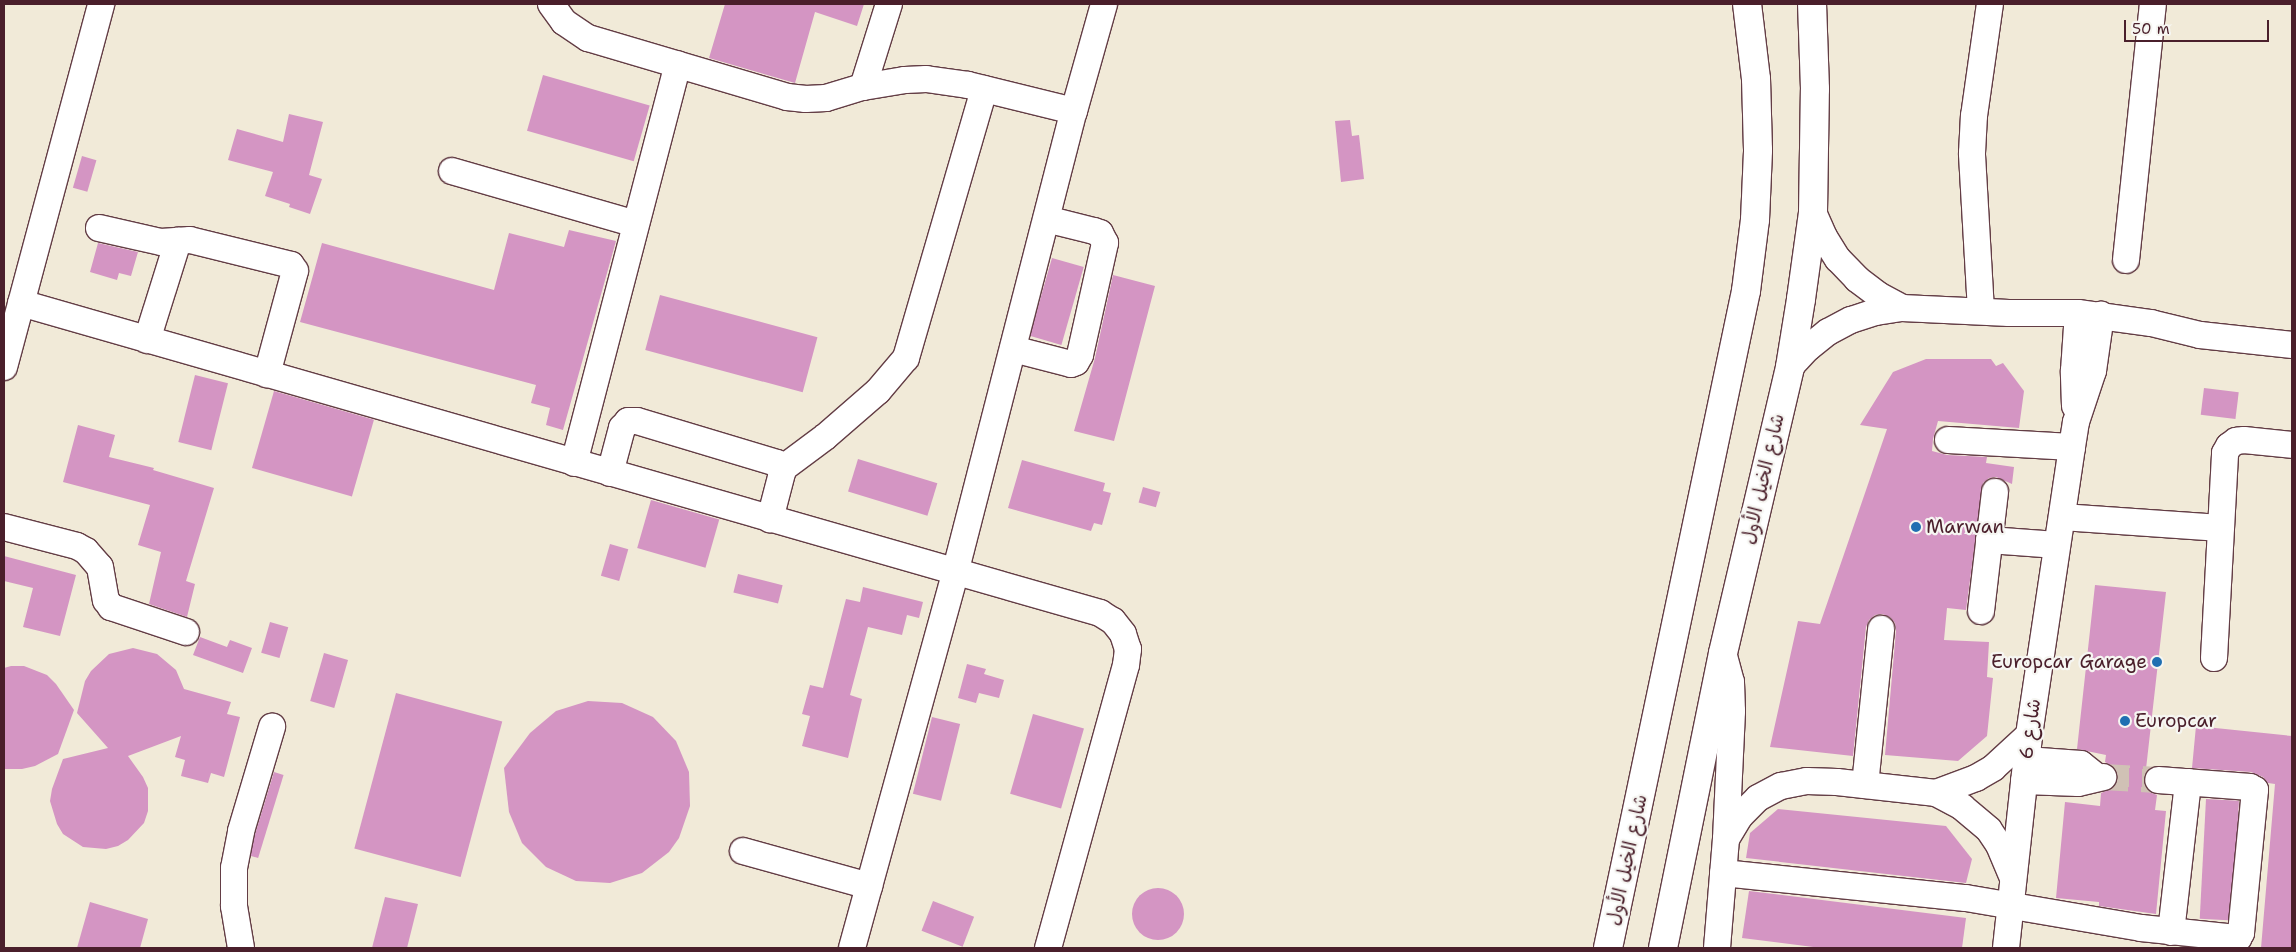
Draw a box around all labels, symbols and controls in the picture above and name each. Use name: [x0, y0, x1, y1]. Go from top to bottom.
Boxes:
scale bar: [2126, 10, 2271, 42]
text: 50 m: [2132, 19, 2170, 39]
street label: شارع الخيل الأول: [1737, 411, 1789, 547]
place label: Marwan: [1926, 516, 2004, 538]
marker: Marwan: [1910, 521, 1922, 533]
place label: Europcar Garage: [1991, 651, 2147, 673]
marker: Europcar Garage: [2151, 656, 2163, 668]
street label: شارع 6: [2014, 697, 2046, 761]
place label: Europcar: [2135, 710, 2217, 732]
marker: Europcar: [2119, 715, 2131, 727]
street label: شارع الخيل الأول: [1602, 792, 1652, 928]

